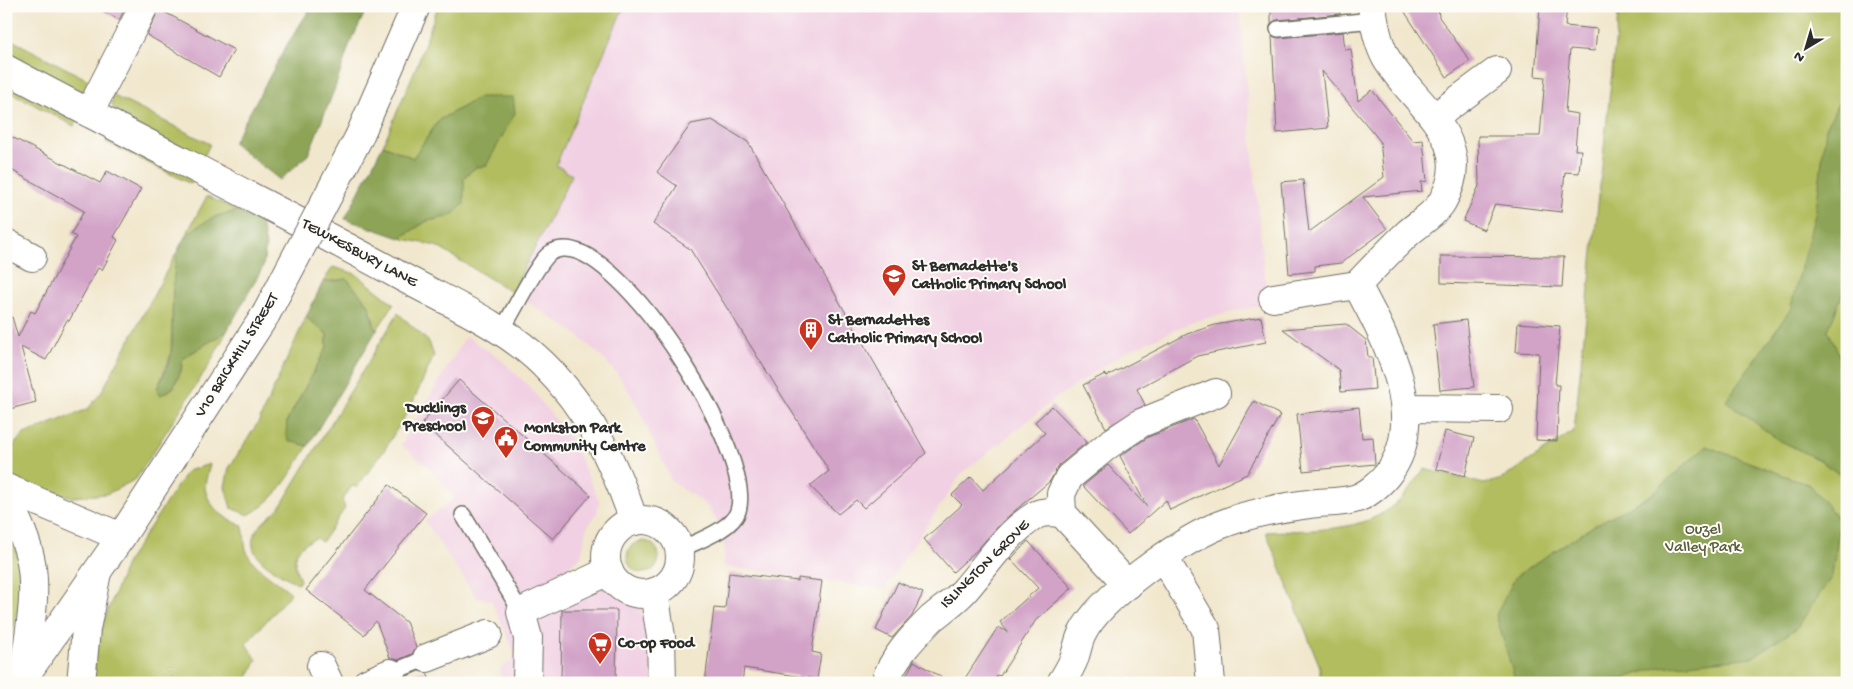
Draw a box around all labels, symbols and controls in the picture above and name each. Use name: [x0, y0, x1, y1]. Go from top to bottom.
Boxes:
north arrow: [1780, 22, 1830, 72]
text: N: [1791, 47, 1808, 66]
street label: TEWKESBURY LANE: [297, 215, 421, 293]
place label: St Bernadette's Catholic Primary School: [911, 258, 1067, 295]
school or university icon: St Bernadette's Catholic Primary School: [881, 263, 907, 297]
street label: V10 BRICKHILL STREET: [192, 290, 284, 422]
place label: St Bernadettes Catholic Primary School: [827, 312, 983, 349]
building icon: St Bernadettes Catholic Primary School: [798, 317, 824, 351]
place label: Ducklings Preschool: [402, 400, 467, 437]
school or university icon: Ducklings Preschool: [470, 405, 496, 439]
place label: Monkston Park Community Centre: [523, 420, 646, 457]
public building icon: Monkston Park Community Centre: [493, 425, 519, 459]
street label: ISLINGTON GROVE: [937, 516, 1035, 614]
park label: Ouzel Valley Park: [1664, 521, 1742, 558]
supermarket icon: Co-op Food: [587, 631, 613, 665]
place label: Co-op Food: [617, 635, 696, 654]

